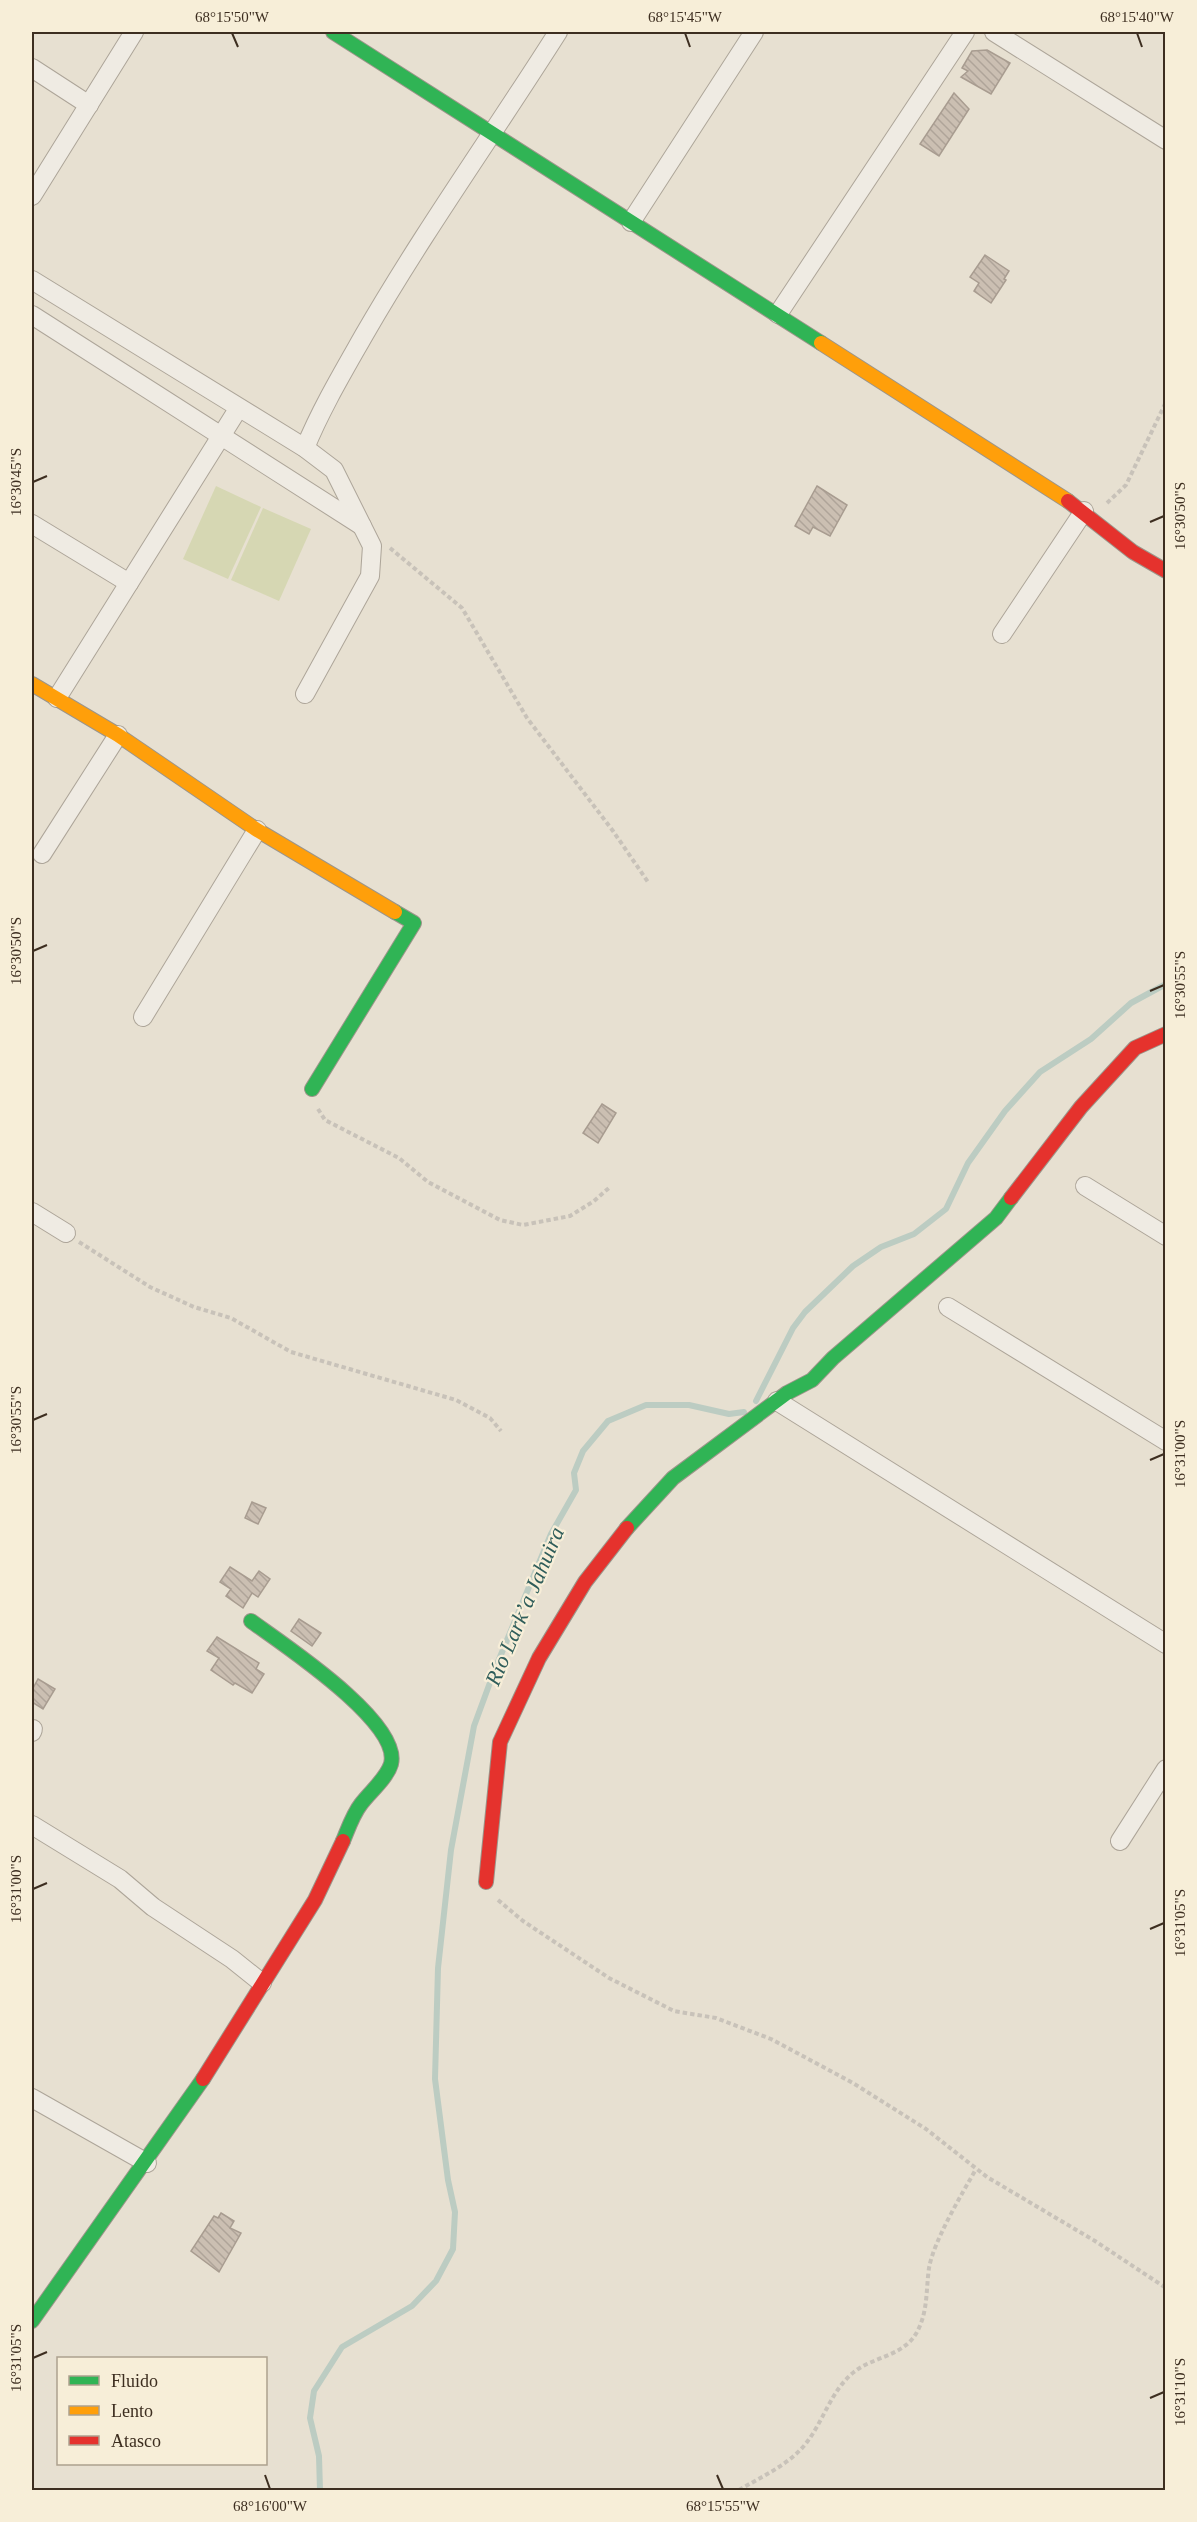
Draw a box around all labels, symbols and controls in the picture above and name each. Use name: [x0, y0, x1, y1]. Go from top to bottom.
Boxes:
text: 68°15'50"W: [195, 9, 270, 25]
text: 68°15'45"W: [648, 9, 723, 25]
text: 68°15'40"W: [1100, 9, 1175, 25]
text: 16°30'45"S: [8, 448, 24, 516]
text: 16°30'50"S: [1172, 482, 1188, 550]
text: 16°30'50"S: [8, 917, 24, 985]
text: 16°30'55"S: [1172, 951, 1188, 1019]
text: 16°30'55"S: [8, 1386, 24, 1454]
text: 16°31'00"S: [1172, 1420, 1188, 1488]
water label: Río Lark’a Jahuira: [479, 1523, 569, 1690]
text: 16°31'00"S: [8, 1855, 24, 1923]
text: 16°31'05"S: [1172, 1889, 1188, 1957]
text: 16°31'05"S: [8, 2324, 24, 2392]
legend: [57, 2357, 267, 2465]
text: 16°31'10"S: [1172, 2358, 1188, 2426]
text: Fluido: [111, 2371, 158, 2391]
text: Lento: [111, 2401, 153, 2421]
text: Atasco: [111, 2431, 161, 2451]
text: 68°16'00"W: [233, 2498, 308, 2514]
text: 68°15'55"W: [686, 2498, 761, 2514]

